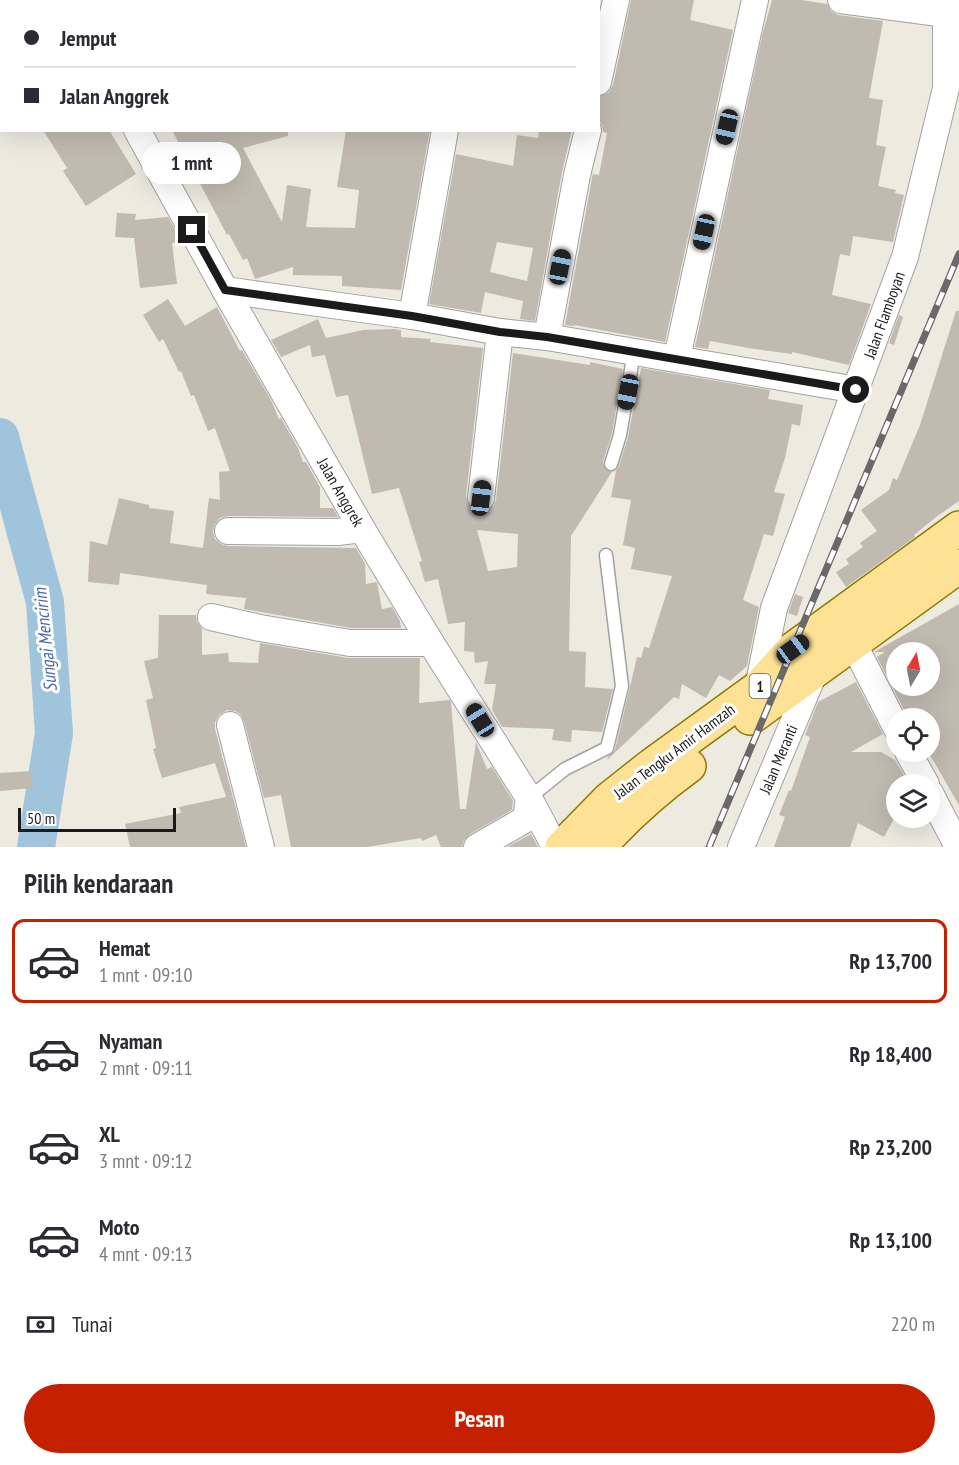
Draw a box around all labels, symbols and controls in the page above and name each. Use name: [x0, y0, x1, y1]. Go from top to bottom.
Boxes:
text: Jemput: [60, 24, 116, 52]
text: Jalan Anggrek: [60, 82, 169, 110]
car: [714, 107, 740, 147]
callout: 1 mnt: [142, 143, 242, 185]
text: 1 mnt: [171, 150, 212, 176]
car: [691, 213, 717, 251]
route end: [178, 216, 205, 243]
car: [548, 248, 572, 286]
street label: Jalan Flamboyan: [859, 269, 909, 362]
car: [616, 373, 640, 411]
route start: [842, 376, 869, 403]
street label: Jalan Anggrek: [313, 453, 369, 531]
car: [470, 479, 492, 517]
water label: Sungai Mencirim: [28, 586, 62, 693]
car: [773, 631, 813, 667]
north arrow: [886, 642, 940, 696]
map controls: [886, 642, 940, 828]
road number: 1: [750, 674, 771, 698]
street label: Jalan Tengku Amir Hamzah: [609, 699, 738, 804]
car: [463, 700, 497, 740]
button: locate: [886, 708, 940, 762]
street label: Jalan Meranti: [754, 721, 802, 798]
button: layers: [886, 774, 940, 828]
scale bar: [18, 805, 176, 832]
text: 50 m: [27, 808, 55, 828]
text: Pilih kendaraan: [24, 866, 173, 900]
icon: car: [27, 934, 81, 988]
text: Hemat: [99, 934, 150, 962]
text: Rp 13,700: [849, 947, 932, 975]
text: 1 mnt · 09:10: [99, 962, 192, 988]
icon: car: [27, 1027, 81, 1081]
text: Nyaman: [99, 1027, 162, 1055]
text: Rp 18,400: [849, 1040, 932, 1068]
text: 2 mnt · 09:11: [99, 1055, 192, 1081]
icon: car: [27, 1120, 81, 1174]
text: XL: [99, 1120, 120, 1148]
text: Rp 23,200: [849, 1133, 932, 1161]
text: 3 mnt · 09:12: [99, 1148, 192, 1174]
icon: car: [27, 1213, 81, 1267]
text: Moto: [99, 1213, 140, 1241]
text: Rp 13,100: [849, 1226, 932, 1254]
text: 4 mnt · 09:13: [99, 1241, 192, 1267]
icon: cash: [24, 1308, 57, 1341]
text: Tunai: [72, 1310, 113, 1338]
text: 220 m: [891, 1311, 935, 1337]
button: Pesan: [24, 1384, 935, 1453]

